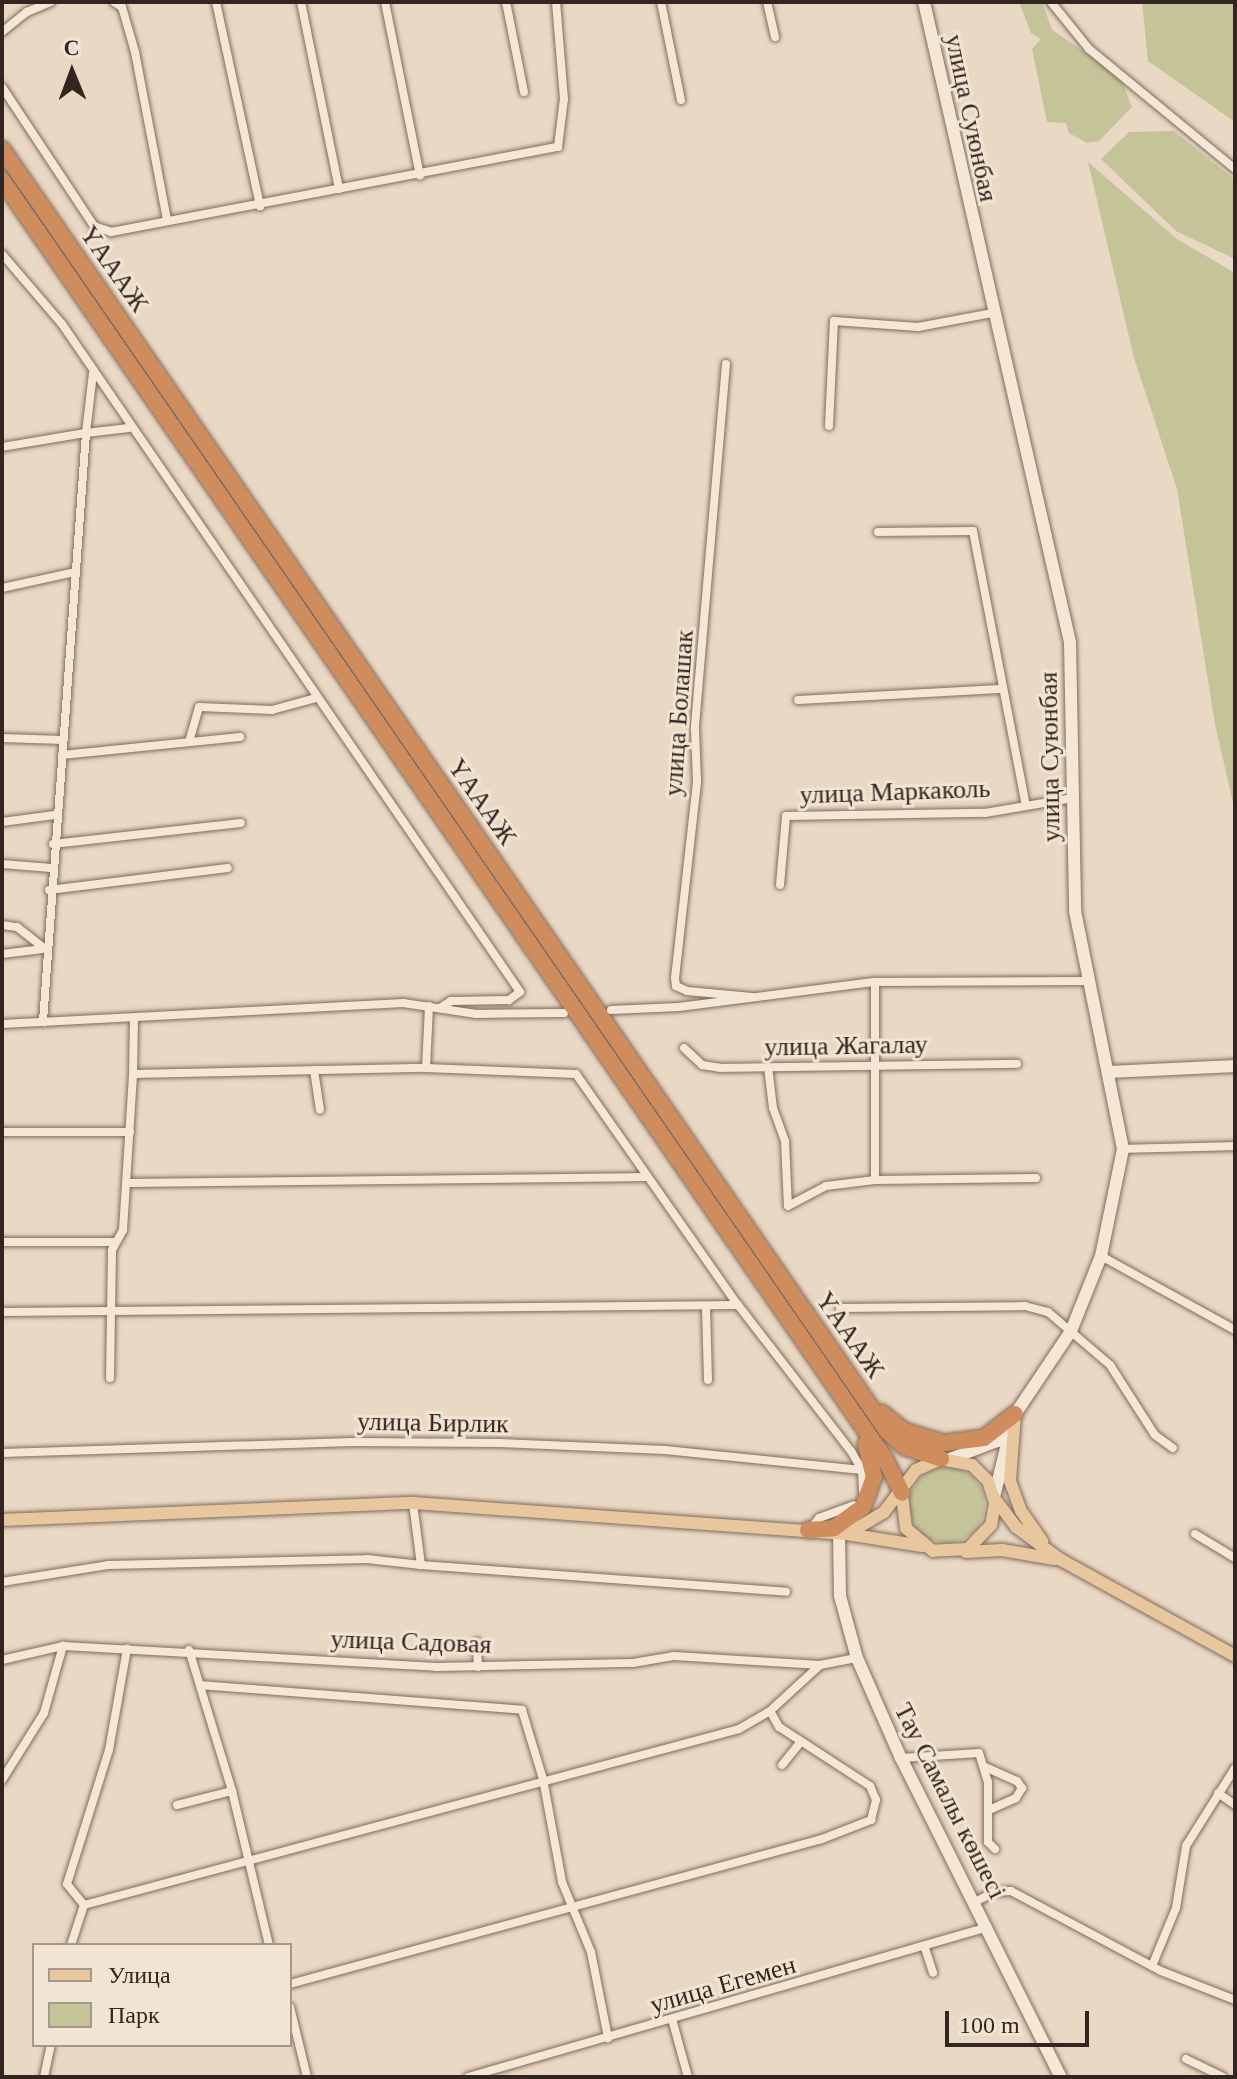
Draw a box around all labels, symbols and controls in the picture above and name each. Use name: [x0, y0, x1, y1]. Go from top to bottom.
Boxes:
street label: улица Суюнбая: [938, 31, 1004, 205]
north arrow: [32, 32, 112, 112]
text: С: [63, 35, 80, 60]
street label: ҮАААЖ: [73, 220, 155, 318]
street label: улица Болашак: [658, 629, 700, 797]
street label: улица Суюнбая: [1033, 672, 1067, 842]
street label: ҮАААЖ: [441, 753, 523, 851]
street label: улица Маркаколь: [799, 773, 991, 811]
street label: улица Жагалау: [764, 1029, 928, 1063]
street label: ҮАААЖ: [809, 1286, 891, 1384]
street label: улица Бирлик: [357, 1406, 509, 1440]
street label: улица Садовая: [330, 1624, 492, 1660]
street label: Тау Самалы көшесі: [887, 1698, 1013, 1904]
legend: [32, 1943, 292, 2047]
street label: улица Егемен: [646, 1949, 800, 2021]
text: Улица: [108, 1962, 171, 1988]
scale bar: [949, 1995, 1093, 2045]
text: Парк: [108, 2002, 160, 2028]
text: 100 m: [959, 2012, 1020, 2038]

